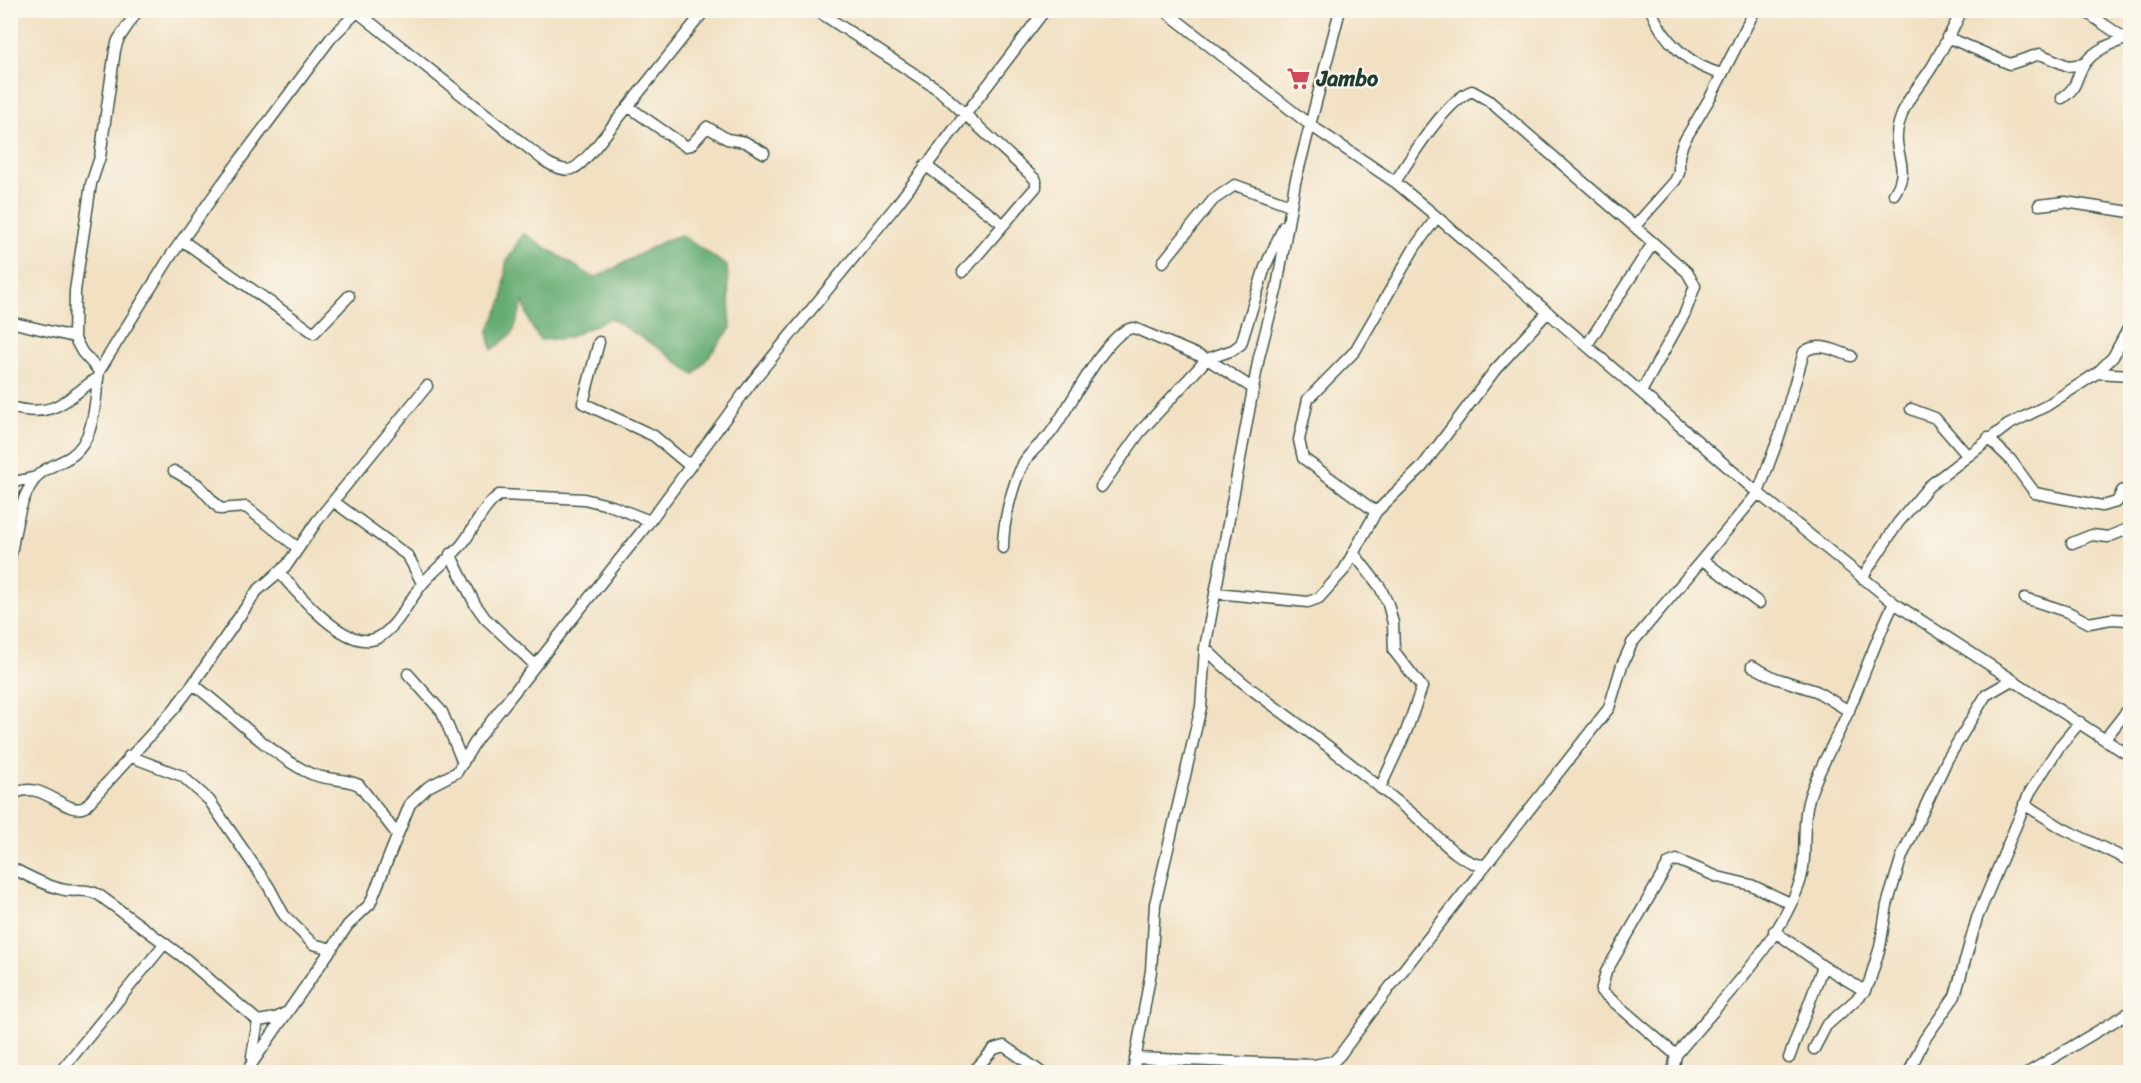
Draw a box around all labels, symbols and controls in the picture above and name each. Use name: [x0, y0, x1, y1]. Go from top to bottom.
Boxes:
place label: Jambo: [1315, 59, 1379, 98]
supermarket icon: Jambo: [1286, 65, 1312, 91]

